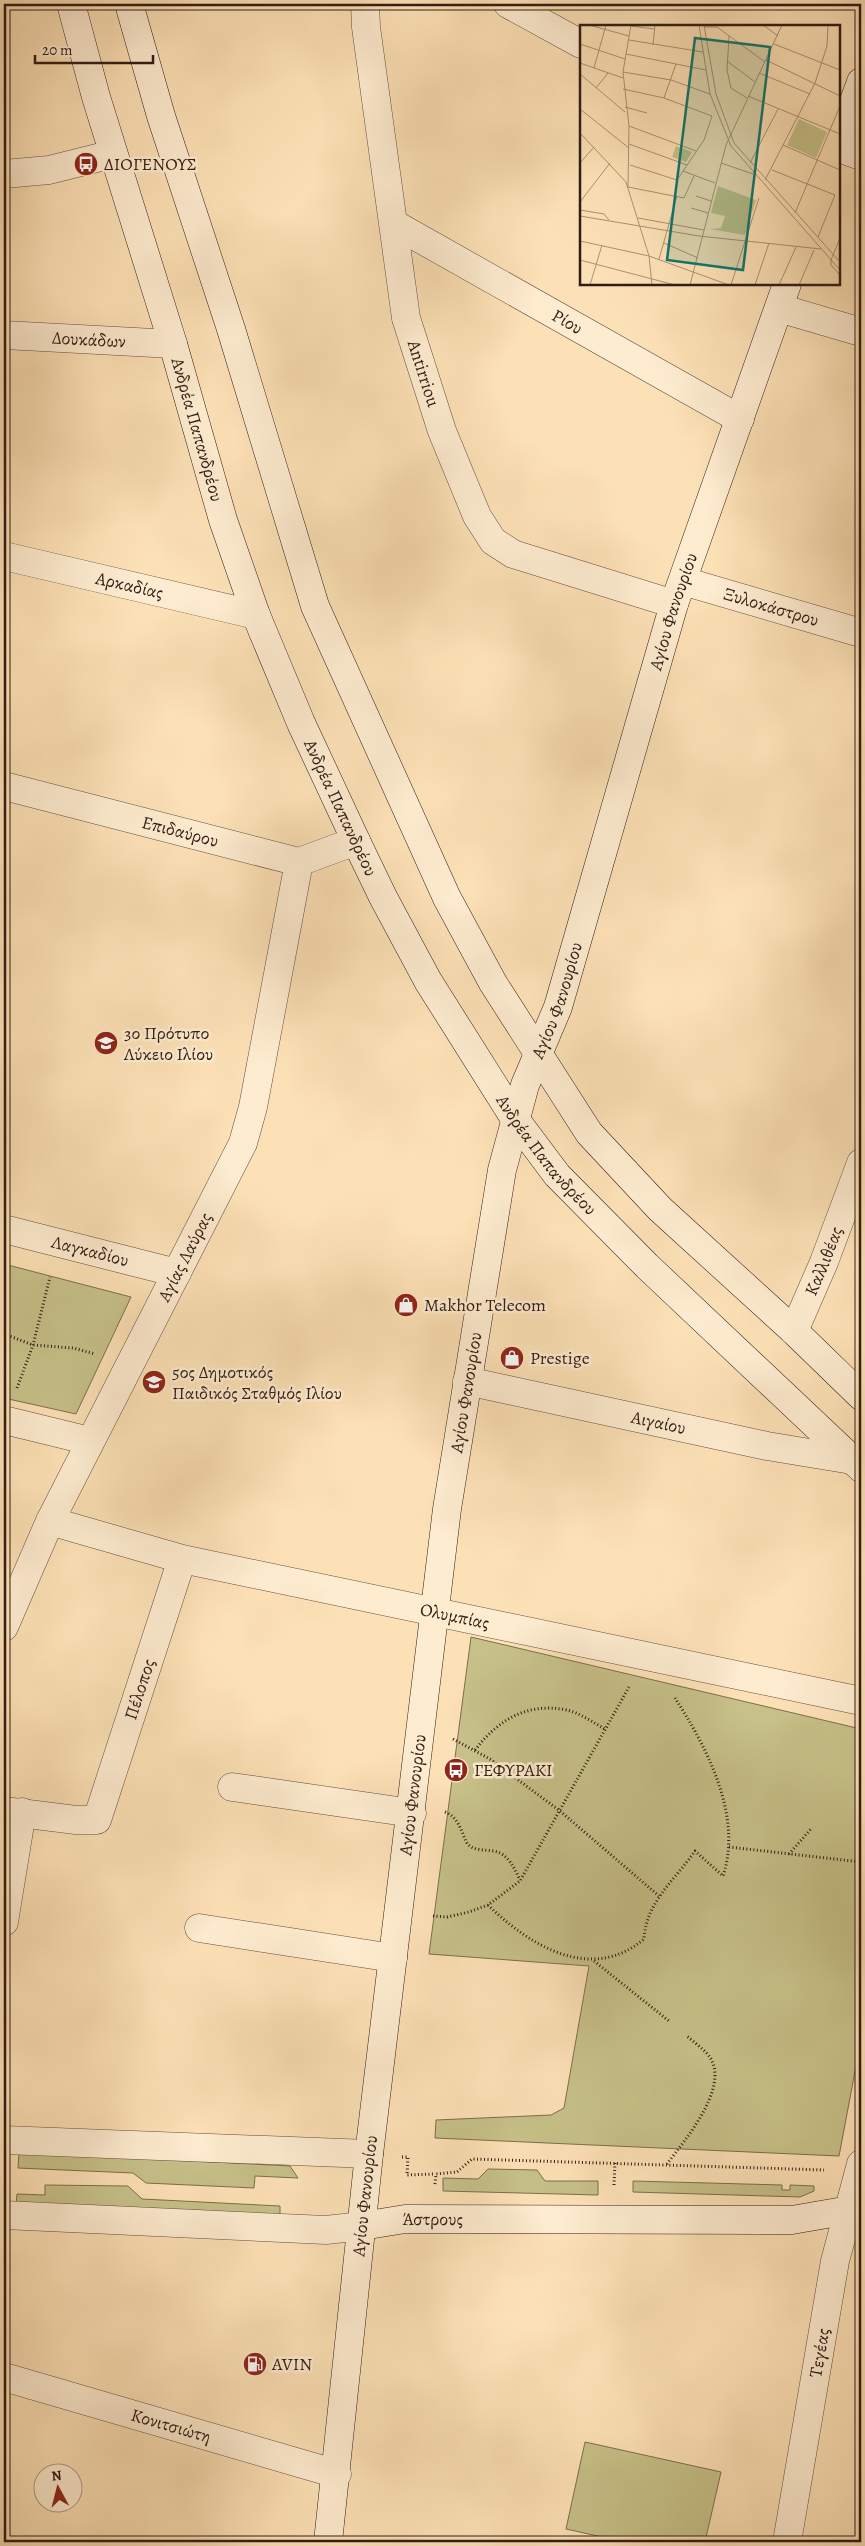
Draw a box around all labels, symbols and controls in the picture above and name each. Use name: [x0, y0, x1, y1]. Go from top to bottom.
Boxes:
inset map: [580, 25, 840, 285]
scale bar: [35, 32, 152, 64]
text: 20 m: [42, 40, 73, 60]
bus stop icon: ΔΙΟΓΕΝΟΥΣ: [73, 151, 99, 177]
place label: ΔΙΟΓΕΝΟΥΣ: [104, 152, 197, 176]
street label: Ρίου: [548, 303, 587, 340]
street label: Δουκάδων: [51, 326, 126, 353]
street label: Antirriou: [402, 336, 446, 410]
street label: Ανδρέα Παπανδρέου: [165, 354, 229, 504]
street label: Αγίου Φανουρίου: [643, 550, 703, 674]
street label: Αρκαδίας: [92, 566, 166, 605]
street label: Ξυλοκάστρου: [721, 582, 822, 632]
street label: Ανδρέα Παπανδρέου: [298, 734, 383, 880]
street label: Επιδαύρου: [139, 810, 221, 853]
street label: Αγίου Φανουρίου: [525, 939, 588, 1063]
place label: 3ο Πρότυπο Λύκειο Ιλίου: [123, 1021, 213, 1066]
school or university icon: 3ο Πρότυπο Λύκειο Ιλίου: [93, 1030, 119, 1056]
street label: Ανδρέα Παπανδρέου: [490, 1089, 602, 1220]
street label: Αγίας Λαύρας: [152, 1208, 218, 1307]
street label: Καλλιθέας: [799, 1223, 848, 1299]
street label: Λαγκαδίου: [48, 1229, 131, 1272]
shop icon: Makhor Telecom: [393, 1292, 419, 1318]
place label: Makhor Telecom: [424, 1293, 546, 1317]
street label: Αγίου Φανουρίου: [444, 1330, 488, 1455]
shop icon: Prestige: [499, 1345, 525, 1371]
place label: Prestige: [530, 1346, 590, 1370]
place label: 5ος Δημοτικός Παιδικός Σταθμός Ιλίου: [172, 1360, 342, 1405]
school or university icon: 5ος Δημοτικός Παιδικός Σταθμός Ιλίου: [141, 1369, 167, 1395]
street label: Αιγαίου: [628, 1405, 688, 1440]
street label: Ολυμπίας: [418, 1597, 491, 1635]
street label: Πέλοπος: [118, 1656, 161, 1723]
street label: Αγίου Φανουρίου: [393, 1733, 432, 1858]
bus stop icon: ΓΕΦΥΡΑΚΙ: [443, 1757, 469, 1783]
place label: ΓΕΦΥΡΑΚΙ: [474, 1758, 553, 1782]
street label: Αγίου Φανουρίου: [346, 2134, 383, 2259]
street label: Άστρους: [402, 2207, 463, 2231]
street label: Τεγέας: [803, 2326, 835, 2379]
fuel station icon: AVIN: [242, 2351, 268, 2377]
place label: AVIN: [271, 2352, 312, 2376]
street label: Κονιτσιώτη: [128, 2403, 214, 2449]
north arrow: [32, 2464, 82, 2514]
text: N: [50, 2466, 63, 2486]

